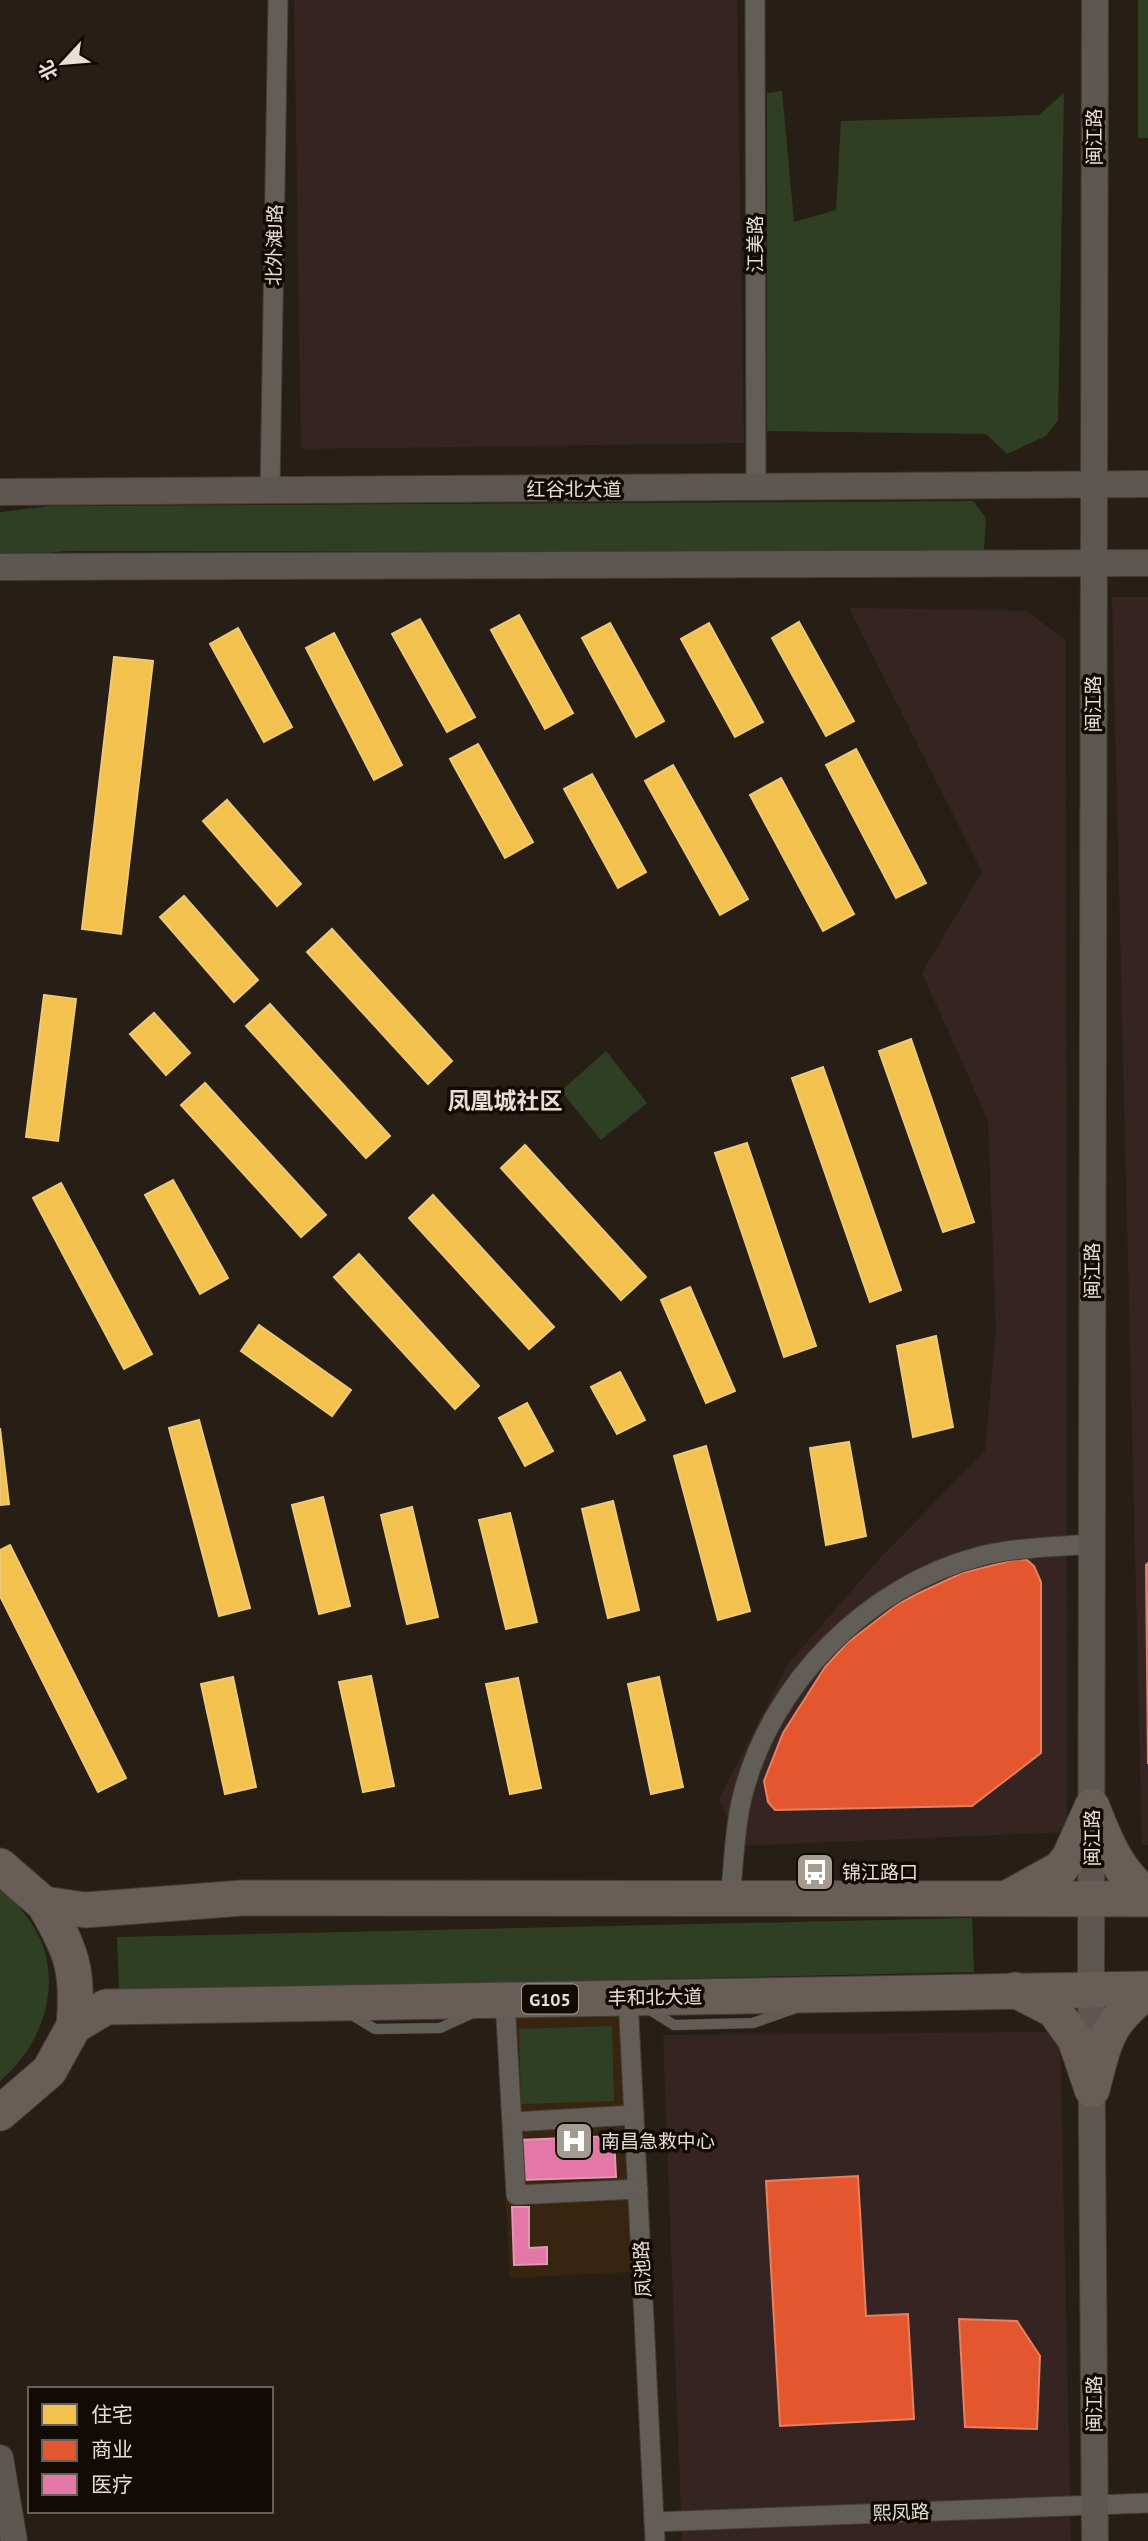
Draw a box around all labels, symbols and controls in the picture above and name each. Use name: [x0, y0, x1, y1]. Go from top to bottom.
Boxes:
north arrow: [28, 28, 98, 98]
text: 北: [33, 57, 63, 84]
street label: 闽江路: [1082, 108, 1106, 166]
street label: 北外滩J路: [261, 204, 287, 286]
street label: 江美路: [743, 215, 767, 273]
street label: 红谷北大道: [526, 477, 622, 501]
street label: 闽江路: [1081, 675, 1105, 733]
district label: 凤凰城社区: [448, 1086, 563, 1115]
street label: 闽江路: [1080, 1242, 1104, 1300]
street label: 闽江路: [1080, 1809, 1104, 1867]
bus stop icon: 锦江路口: [794, 1851, 836, 1893]
place label: 锦江路口: [842, 1860, 918, 1884]
road number: G105: [522, 1984, 578, 2013]
street label: 丰和北大道: [607, 1984, 703, 2010]
hospital icon: 南昌急救中心: [553, 2120, 595, 2162]
place label: 南昌急救中心: [601, 2129, 715, 2153]
street label: 凤池路: [629, 2240, 655, 2298]
street label: 闽江路: [1082, 2375, 1106, 2433]
legend: [28, 2387, 273, 2513]
text: 住宅: [91, 2401, 133, 2428]
text: 商业: [91, 2436, 133, 2463]
text: 医疗: [91, 2471, 133, 2498]
street label: 熙凤路: [872, 2499, 930, 2525]

